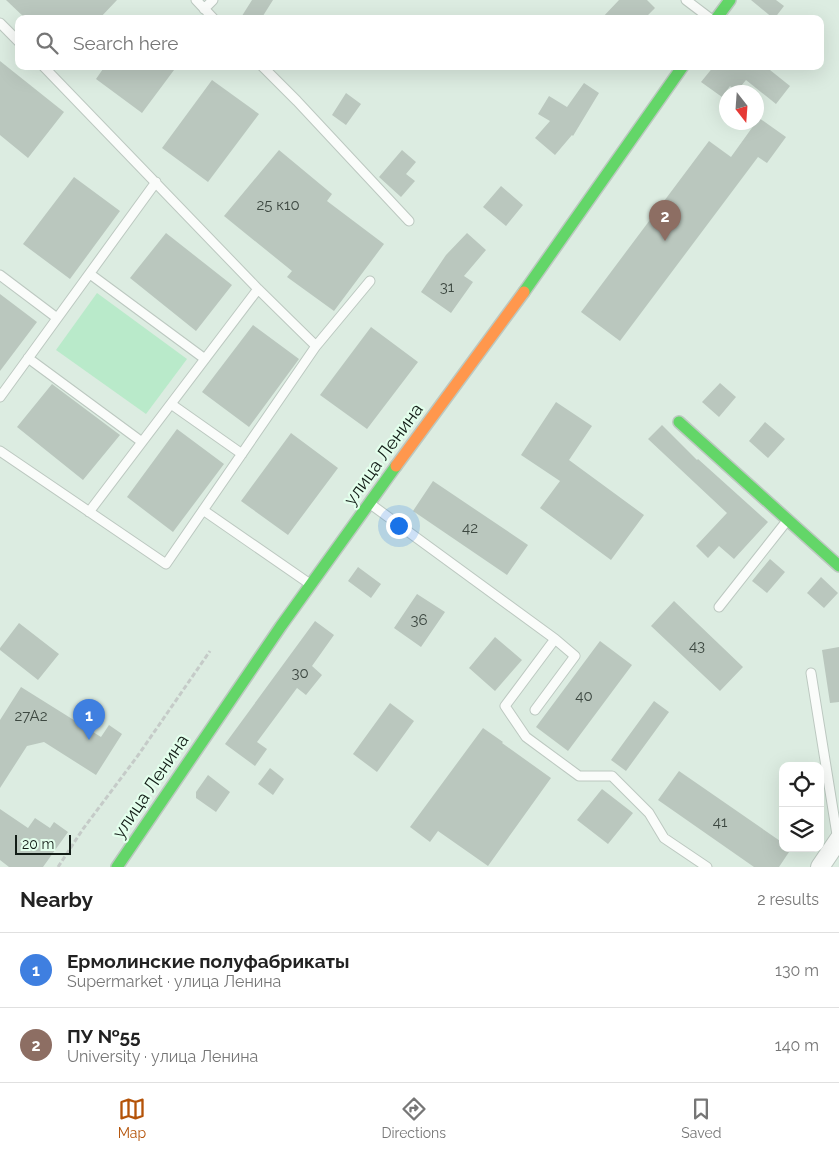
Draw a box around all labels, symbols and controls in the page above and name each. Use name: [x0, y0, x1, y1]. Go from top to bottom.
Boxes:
search box: [15, 15, 824, 70]
icon: search: [33, 29, 61, 57]
text: Search here: [73, 32, 179, 54]
north arrow: [719, 85, 764, 130]
house number: 25 к10: [256, 196, 300, 214]
pin: 2: [649, 200, 681, 241]
house number: 31: [440, 278, 455, 296]
street label: улица Ленина: [339, 399, 427, 509]
your location: [386, 513, 412, 539]
house number: 42: [462, 519, 478, 537]
house number: 36: [410, 611, 428, 629]
house number: 43: [689, 637, 705, 655]
house number: 30: [291, 664, 309, 682]
house number: 40: [575, 687, 593, 705]
pin: 1: [73, 699, 105, 740]
house number: 27А2: [14, 707, 48, 725]
street label: улица Ленина: [108, 730, 192, 842]
map controls: [779, 762, 824, 852]
button: locate: [779, 762, 824, 807]
button: layers: [779, 807, 824, 852]
house number: 41: [713, 813, 728, 831]
scale bar: [15, 832, 71, 855]
text: 20 m: [22, 836, 54, 852]
text: Nearby: [20, 887, 93, 912]
text: 2 results: [757, 890, 819, 909]
text: Ермолинские полуфабрикаты: [67, 950, 349, 972]
text: 1: [32, 961, 40, 980]
text: 130 m: [775, 961, 819, 980]
text: Supermarket · улица Ленина: [67, 972, 281, 991]
text: ПУ №55: [67, 1025, 141, 1047]
text: 2: [31, 1036, 41, 1055]
text: 140 m: [775, 1036, 819, 1055]
text: University · улица Ленина: [67, 1047, 258, 1066]
tab: Map: [118, 1095, 146, 1141]
tab: Directions: [381, 1095, 446, 1141]
tab: Saved: [681, 1095, 721, 1141]

